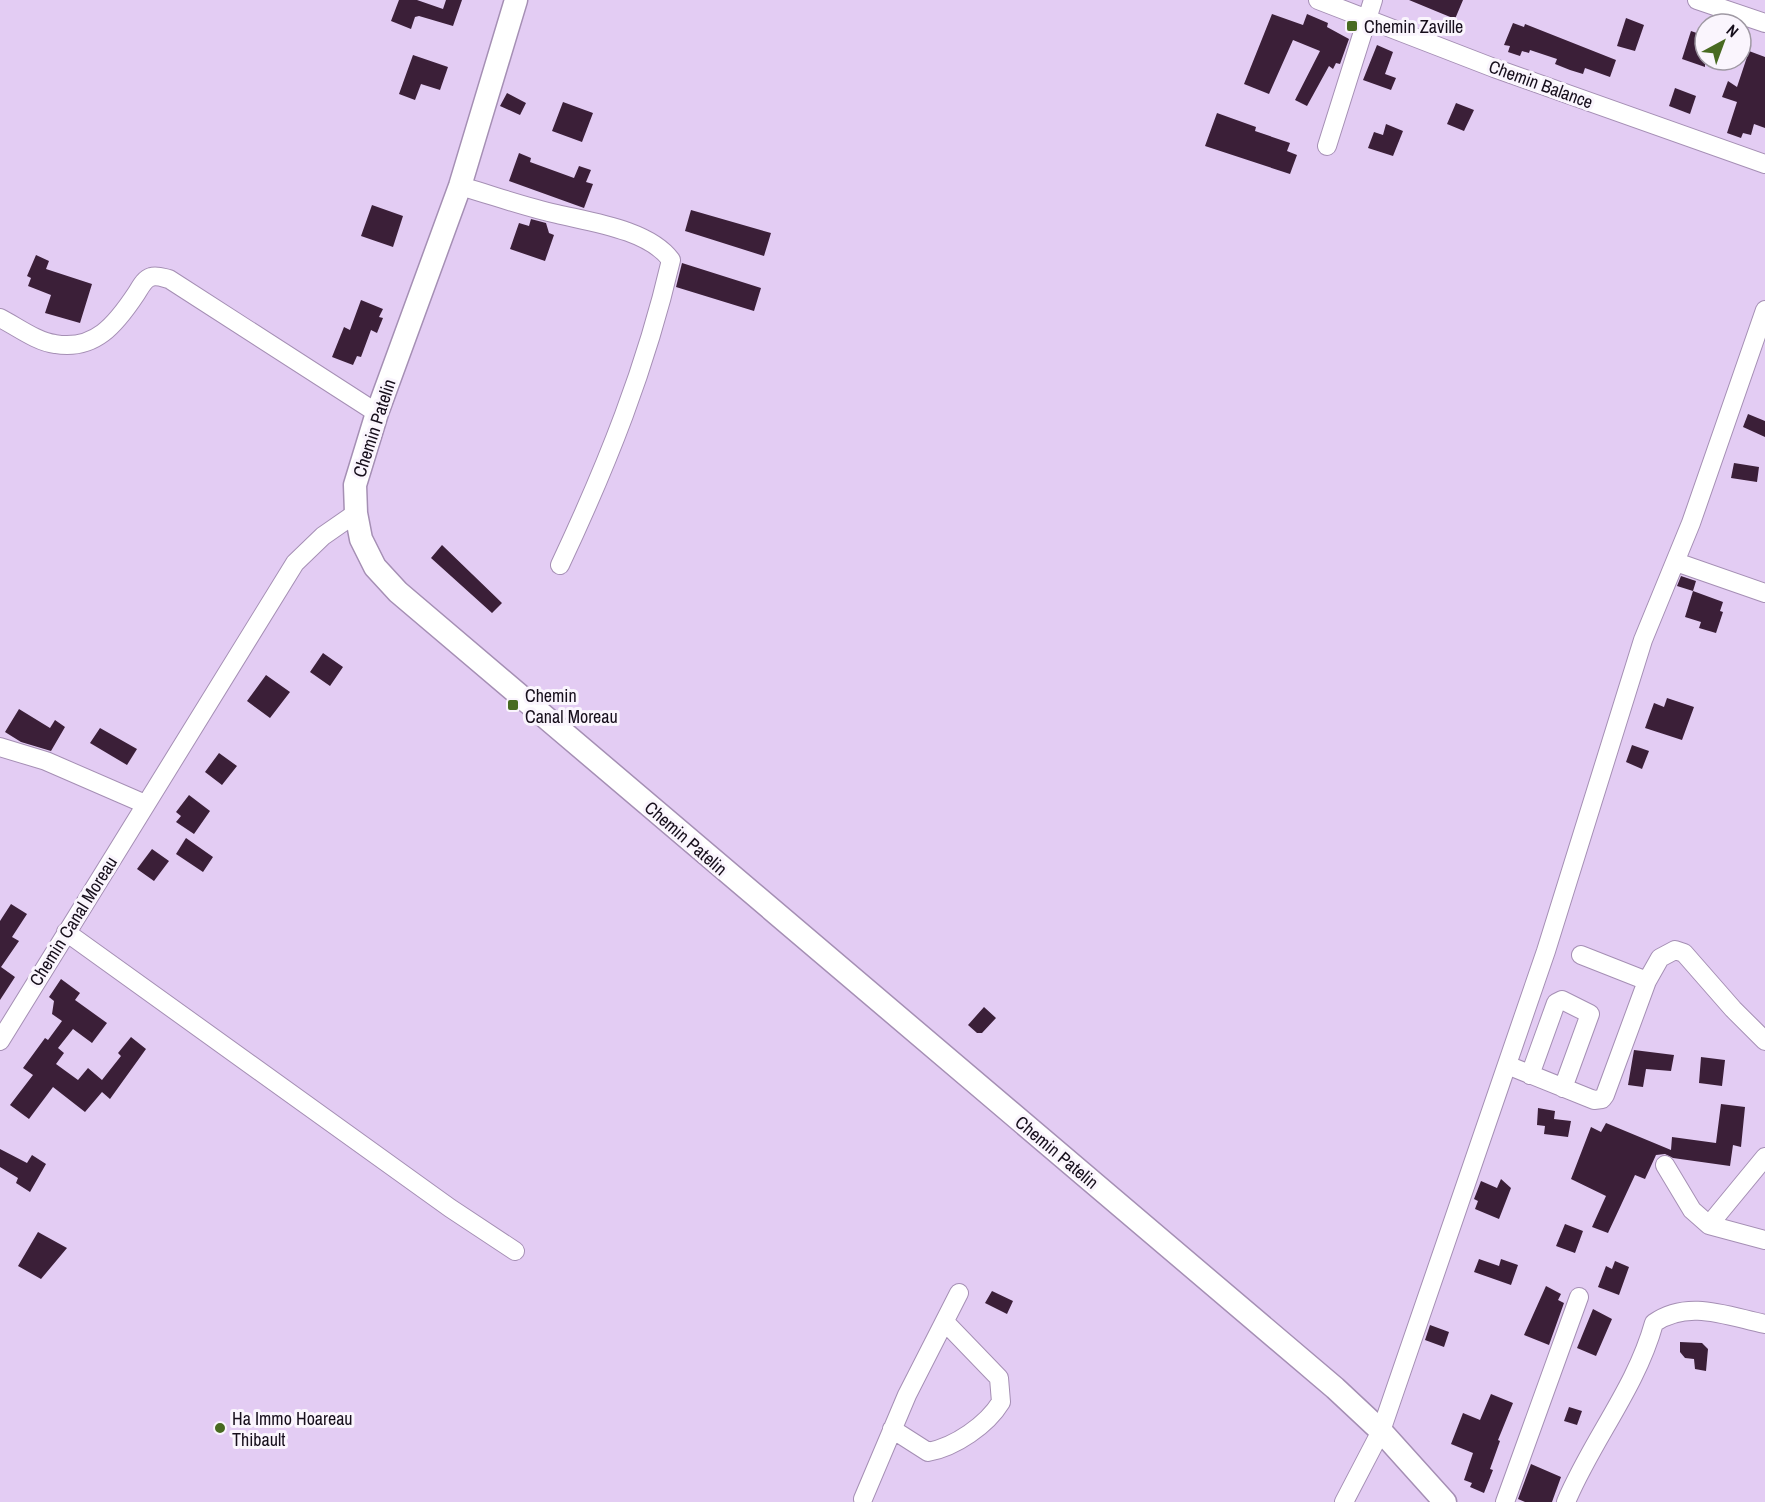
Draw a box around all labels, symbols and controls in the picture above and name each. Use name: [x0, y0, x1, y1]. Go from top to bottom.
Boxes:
north arrow: [1693, 12, 1753, 72]
place label: Chemin Zaville: [1364, 14, 1463, 39]
marker: Chemin Zaville: [1345, 19, 1359, 33]
text: N: [1722, 19, 1744, 42]
street label: Chemin Balance: [1485, 54, 1597, 114]
street label: Chemin Patelin: [346, 376, 402, 480]
place label: Chemin Canal Moreau: [525, 683, 618, 729]
marker: Chemin Canal Moreau: [506, 698, 520, 712]
street label: Chemin Patelin: [639, 795, 733, 881]
street label: Chemin Canal Moreau: [23, 851, 123, 991]
street label: Chemin Patelin: [1010, 1110, 1104, 1194]
place label: Ha Immo Hoareau Thibault: [232, 1406, 353, 1452]
marker: Ha Immo Hoareau Thibault: [213, 1421, 227, 1435]

